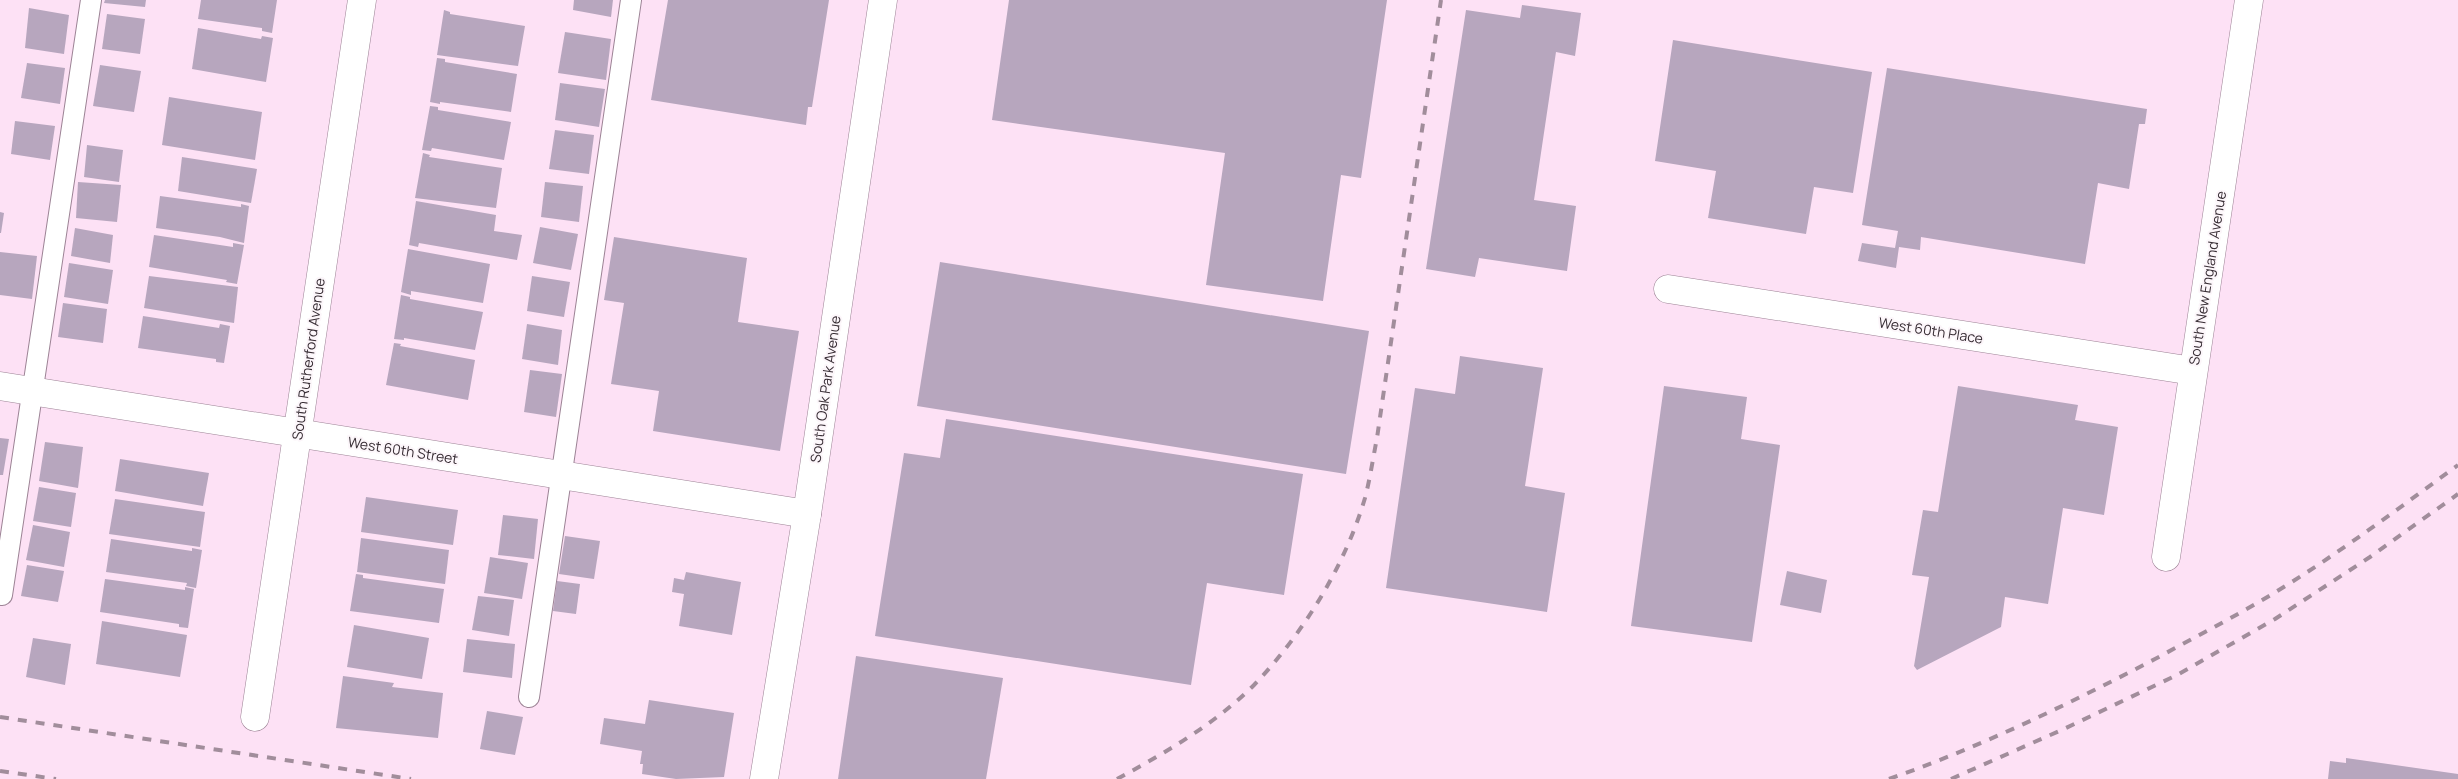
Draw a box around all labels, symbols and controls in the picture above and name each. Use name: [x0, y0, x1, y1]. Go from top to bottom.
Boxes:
street label: South New England Avenue: [2184, 190, 2230, 366]
street label: South Rutherford Avenue: [287, 277, 329, 441]
street label: West 60th Place: [1877, 312, 1985, 348]
street label: South Oak Park Avenue: [805, 314, 845, 464]
street label: West 60th Street: [347, 432, 460, 468]

